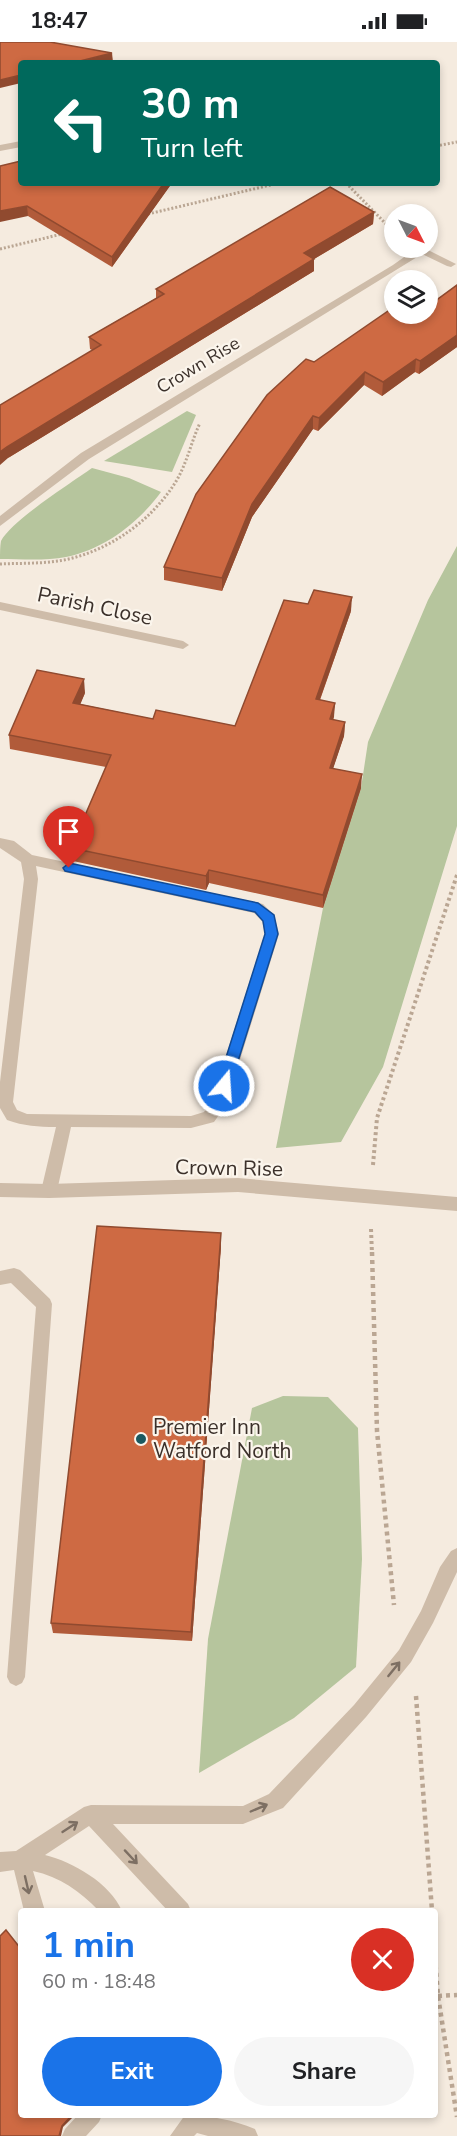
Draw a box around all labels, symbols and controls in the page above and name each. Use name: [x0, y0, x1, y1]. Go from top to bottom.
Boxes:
text: 18:47: [30, 6, 88, 36]
text: 30 m: [141, 76, 240, 133]
icon: left: [42, 84, 120, 162]
text: Turn left: [141, 130, 242, 167]
north arrow: [384, 204, 438, 258]
map controls: [384, 204, 438, 324]
button: layers: [384, 270, 438, 324]
street label: Crown Rise: [152, 331, 244, 399]
street label: Parish Close: [35, 580, 155, 632]
pin: [43, 806, 94, 868]
icon: arrive: [52, 815, 85, 848]
position arrow: [192, 1054, 256, 1118]
street label: Crown Rise: [175, 1153, 283, 1183]
place label: Premier Inn Watford North: [153, 1413, 291, 1465]
marker: Premier Inn Watford North: [134, 1432, 148, 1446]
one-way arrow: [388, 1661, 401, 1677]
one-way arrow: [250, 1802, 268, 1813]
one-way arrow: [61, 1821, 78, 1833]
one-way arrow: [124, 1849, 138, 1864]
one-way arrow: [22, 1875, 33, 1895]
text: 1 min: [42, 1921, 135, 1970]
button: close: [351, 1928, 414, 1991]
text: 60 m · 18:48: [42, 1968, 156, 1995]
button: Exit: [42, 2037, 222, 2106]
button: Share: [234, 2037, 414, 2106]

